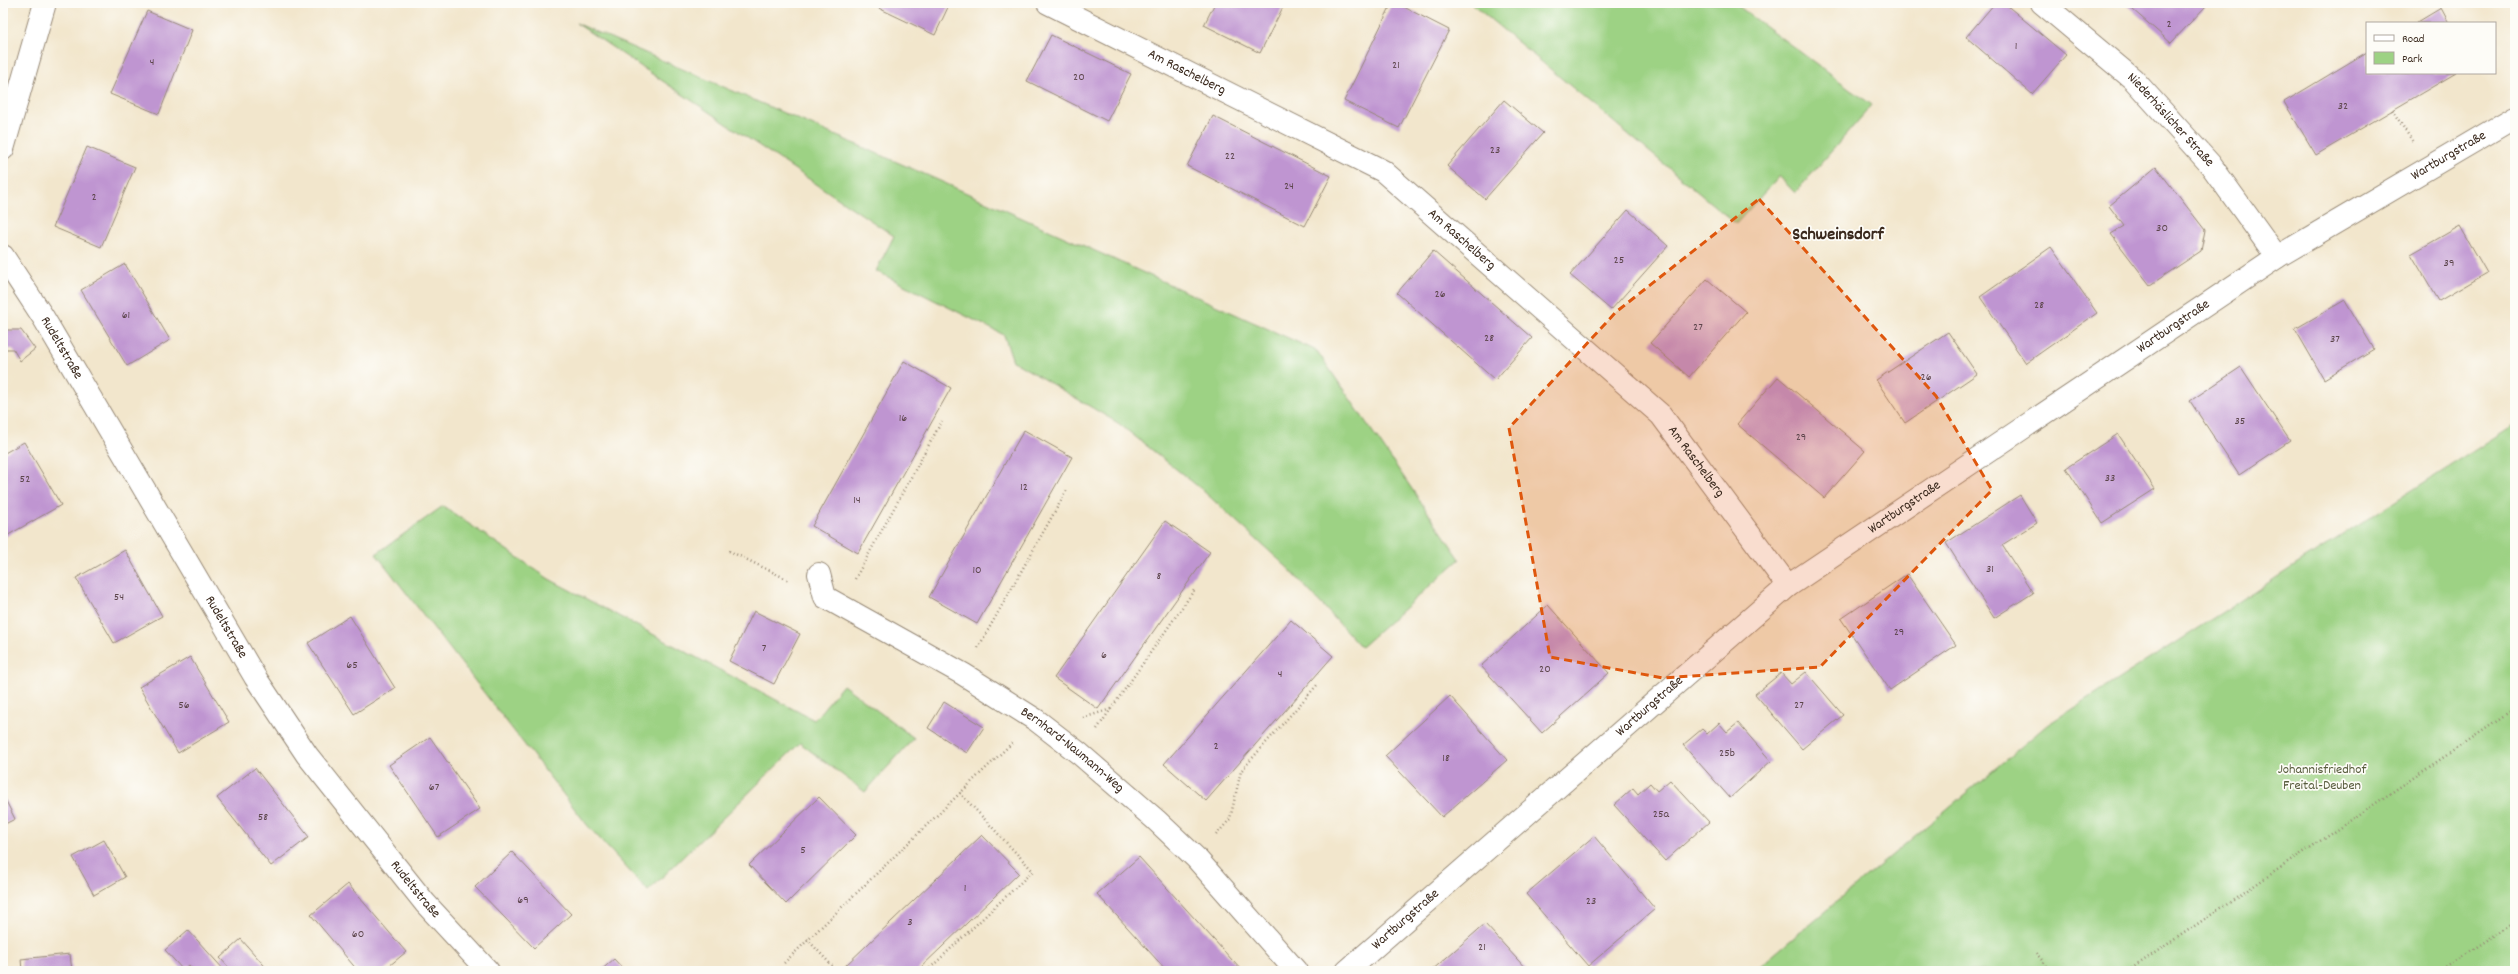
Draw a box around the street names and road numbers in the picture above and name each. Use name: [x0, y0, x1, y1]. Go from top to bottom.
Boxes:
street label: Am Raschelberg: [1144, 44, 1229, 100]
street label: Niederhäslicher Straße: [2123, 68, 2218, 172]
street label: Wartburgstraße: [2407, 126, 2490, 186]
street label: Am Raschelberg: [1423, 204, 1500, 275]
street label: Wartburgstraße: [2133, 295, 2214, 358]
street label: Rudeltstraße: [35, 313, 88, 383]
street label: Am Raschelberg: [1662, 422, 1729, 502]
street label: Wartburgstraße: [1864, 476, 1945, 539]
street label: Rudeltstraße: [199, 592, 252, 662]
street label: Wartburgstraße: [1612, 671, 1688, 742]
street label: Bernhard-Naumann-Weg: [1016, 702, 1128, 798]
street label: Rudeltstraße: [385, 856, 445, 923]
street label: Wartburgstraße: [1367, 885, 1444, 955]

